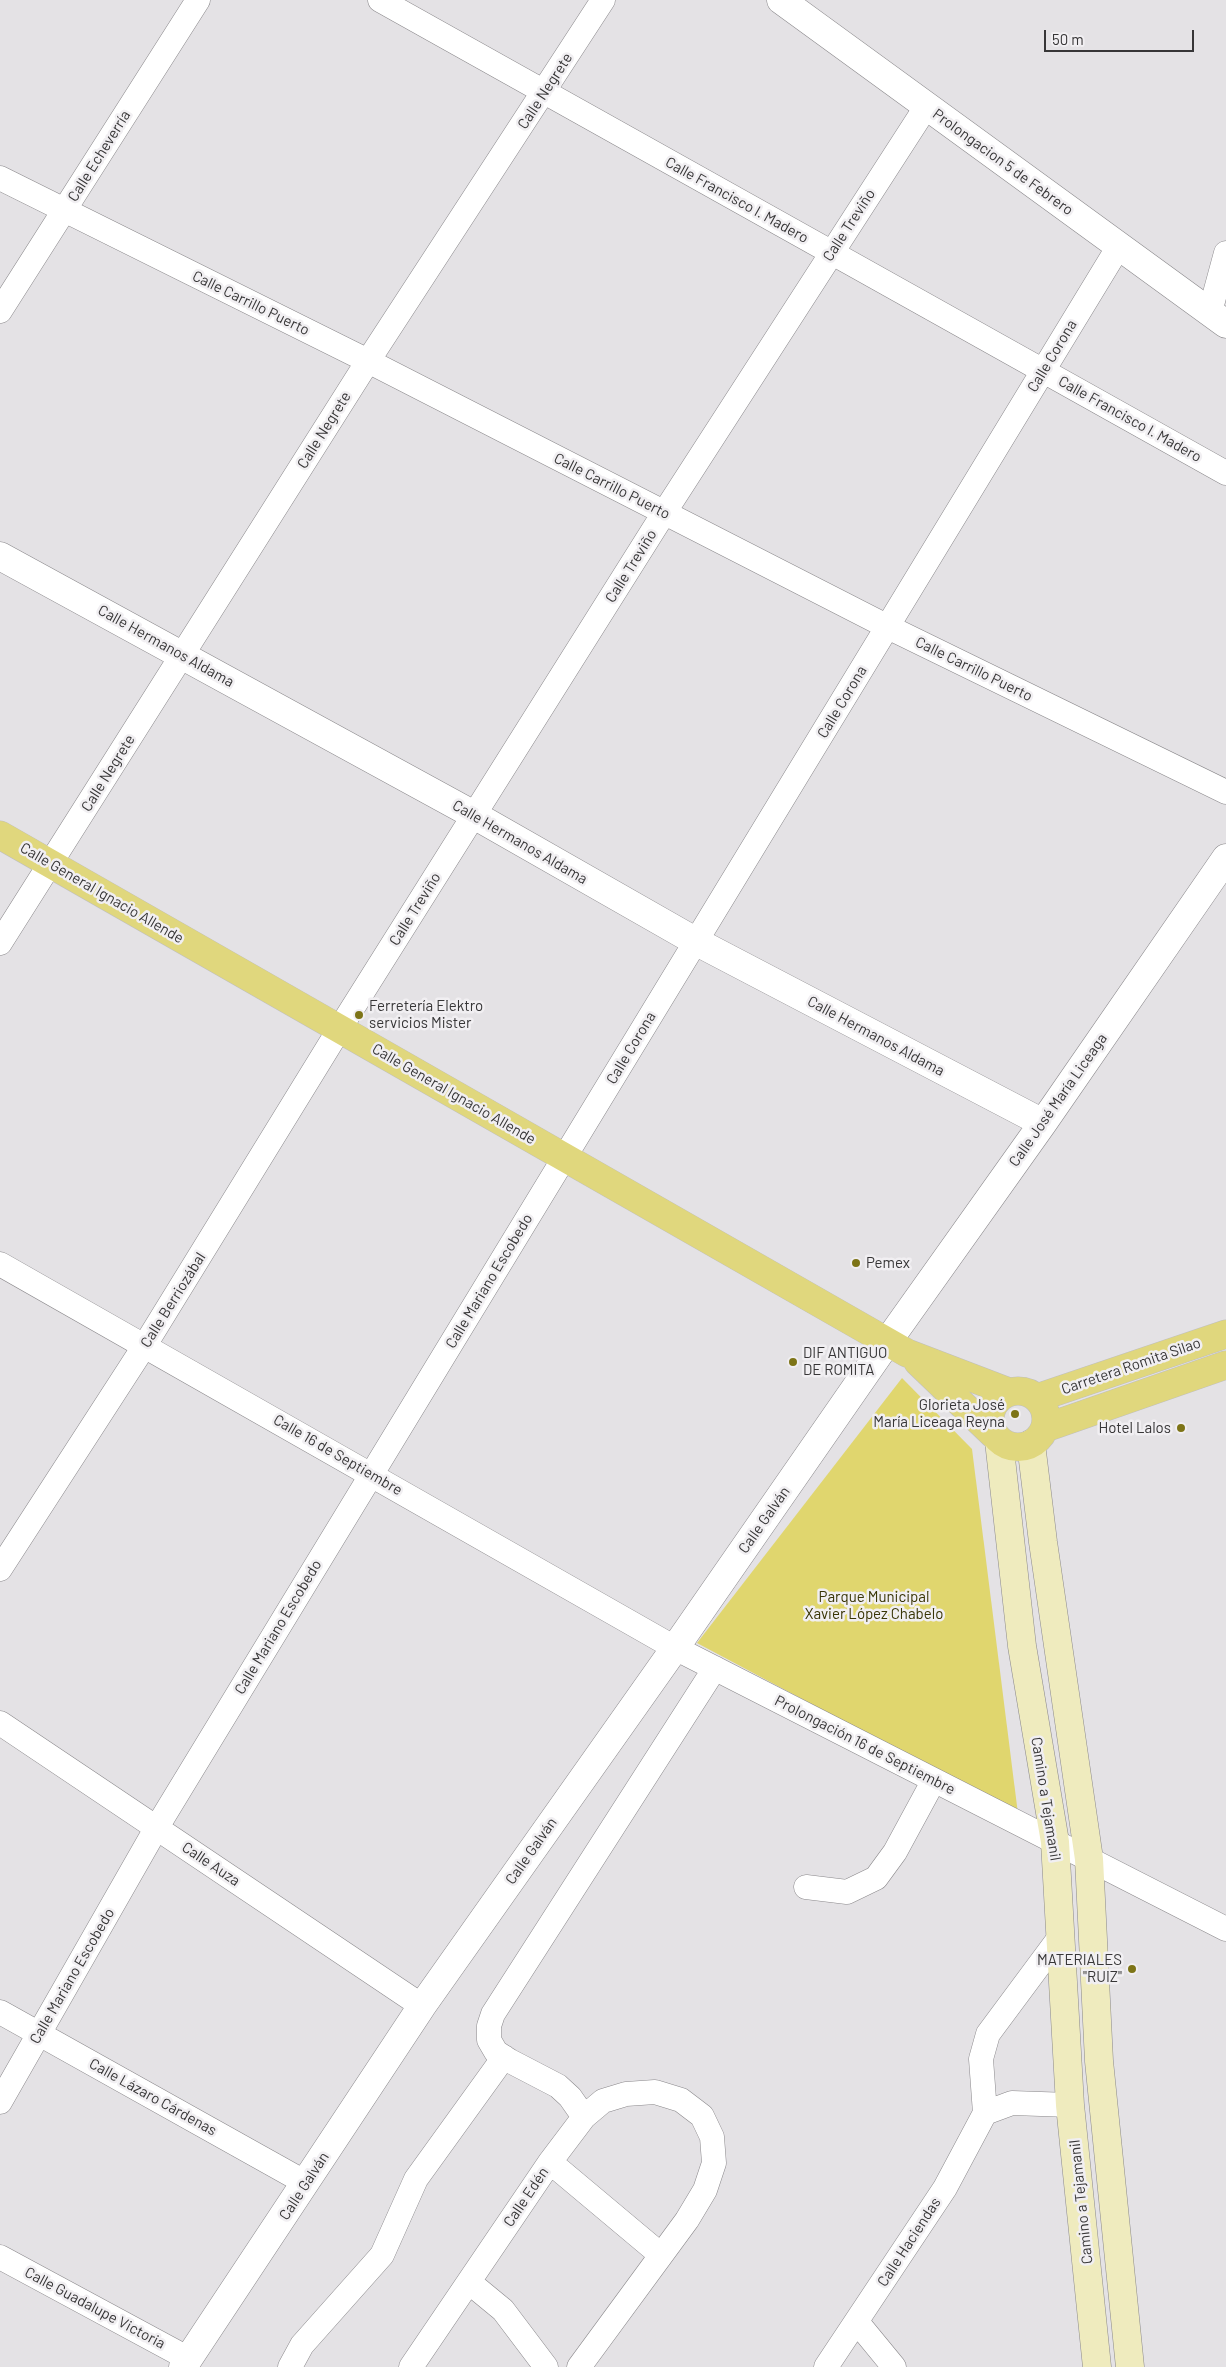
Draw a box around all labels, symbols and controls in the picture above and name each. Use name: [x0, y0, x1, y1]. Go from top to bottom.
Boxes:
scale bar: [1046, 20, 1196, 52]
text: 50 m: [1052, 30, 1084, 48]
street label: Calle Negrete: [514, 50, 576, 132]
street label: Prolongacion 5 de Febrero: [929, 105, 1077, 219]
street label: Calle Echeverría: [64, 107, 134, 205]
street label: Calle Francisco I. Madero: [662, 153, 812, 247]
street label: Calle Treviño: [819, 185, 879, 265]
street label: Calle Carrillo Puerto: [190, 267, 312, 339]
street label: Calle Corona: [1023, 317, 1081, 395]
street label: Calle Francisco I. Madero: [1055, 372, 1205, 466]
street label: Calle Negrete: [293, 388, 355, 472]
street label: Calle Carrillo Puerto: [551, 449, 673, 523]
street label: Calle Treviño: [601, 526, 661, 606]
street label: Calle Hermanos Aldama: [95, 601, 237, 691]
street label: Calle Carrillo Puerto: [913, 633, 1035, 705]
street label: Calle Corona: [813, 663, 871, 741]
street label: Calle Negrete: [77, 731, 139, 815]
street label: Calle Hermanos Aldama: [449, 796, 591, 888]
street label: Calle General Ignacio Allende: [17, 839, 187, 947]
street label: Calle Treviño: [385, 869, 445, 949]
street label: Calle Hermanos Aldama: [804, 992, 948, 1080]
place label: Ferretería Elektro servicios Mister: [369, 997, 483, 1032]
marker: Ferretería Elektro servicios Mister: [353, 1009, 365, 1021]
street label: Calle Corona: [602, 1009, 660, 1087]
street label: Calle José María Liceaga: [1005, 1030, 1111, 1170]
street label: Calle General Ignacio Allende: [369, 1040, 539, 1148]
street label: Calle Mariano Escobedo: [442, 1210, 536, 1352]
street label: Calle Berriozábal: [137, 1249, 209, 1351]
place label: Pemex: [866, 1254, 910, 1272]
marker: Pemex: [850, 1257, 862, 1269]
street label: Carretera Romita Silao: [1059, 1334, 1203, 1398]
place label: DIF ANTIGUO DE ROMITA: [803, 1344, 887, 1379]
marker: DIF ANTIGUO DE ROMITA: [787, 1356, 799, 1368]
place label: Glorieta José María Liceaga Reyna: [873, 1396, 1005, 1431]
marker: Glorieta José María Liceaga Reyna: [1009, 1408, 1021, 1420]
street label: Calle 16 de Septiembre: [270, 1411, 406, 1499]
place label: Hotel Lalos: [1098, 1419, 1171, 1437]
marker: Hotel Lalos: [1175, 1422, 1187, 1434]
street label: Calle Galván: [734, 1483, 794, 1557]
street label: Calle Mariano Escobedo: [231, 1556, 325, 1698]
park label: Parque Municipal Xavier López Chabelo: [805, 1588, 943, 1623]
street label: Prolongación 16 de Septiembre: [772, 1692, 958, 1798]
street label: Camino a Tejamanil: [1027, 1736, 1065, 1862]
street label: Calle Galván: [501, 1814, 561, 1888]
street label: Calle Auza: [179, 1838, 243, 1890]
street label: Calle Mariano Escobedo: [26, 1905, 118, 2047]
place label: MATERIALES "RUIZ": [1037, 1951, 1122, 1986]
marker: MATERIALES "RUIZ": [1126, 1963, 1138, 1975]
street label: Calle Lázaro Cárdenas: [86, 2055, 220, 2139]
street label: Camino a Tejamanil: [1066, 2139, 1096, 2265]
street label: Calle Galván: [275, 2149, 333, 2223]
street label: Calle Edén: [500, 2164, 552, 2230]
street label: Calle Haciendas: [873, 2194, 945, 2290]
street label: Calle Guadalupe Victoria: [22, 2263, 168, 2353]

